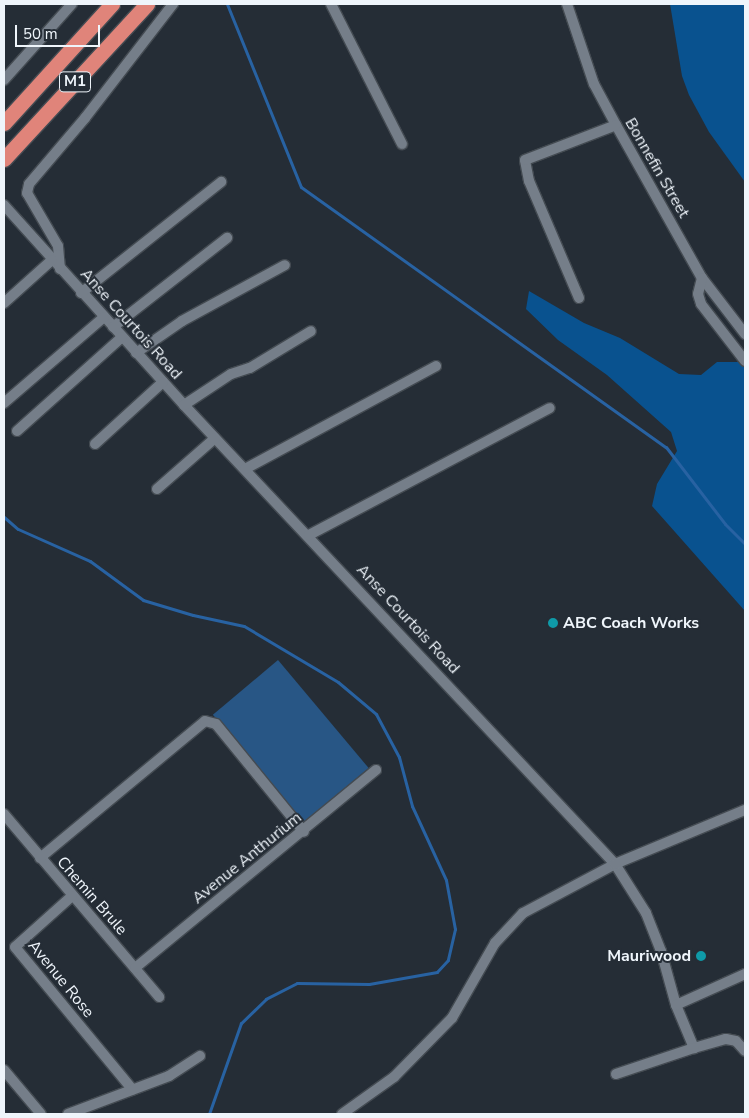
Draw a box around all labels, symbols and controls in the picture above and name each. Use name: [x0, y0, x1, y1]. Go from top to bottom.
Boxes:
scale bar: [18, 15, 102, 47]
text: 50 m: [23, 24, 58, 44]
road number: M1: [59, 70, 91, 94]
street label: Bonnefin Street: [621, 115, 693, 221]
street label: Anse Courtois Road: [76, 265, 186, 383]
street label: Anse Courtois Road: [352, 560, 464, 678]
place label: ABC Coach Works: [563, 613, 699, 633]
marker: ABC Coach Works: [547, 617, 559, 629]
street label: Avenue Anthurium: [188, 808, 306, 908]
street label: Chemin Brule: [53, 853, 131, 939]
street label: Avenue Rose: [24, 936, 98, 1022]
place label: Mauriwood: [607, 946, 691, 966]
marker: Mauriwood: [695, 950, 707, 962]

